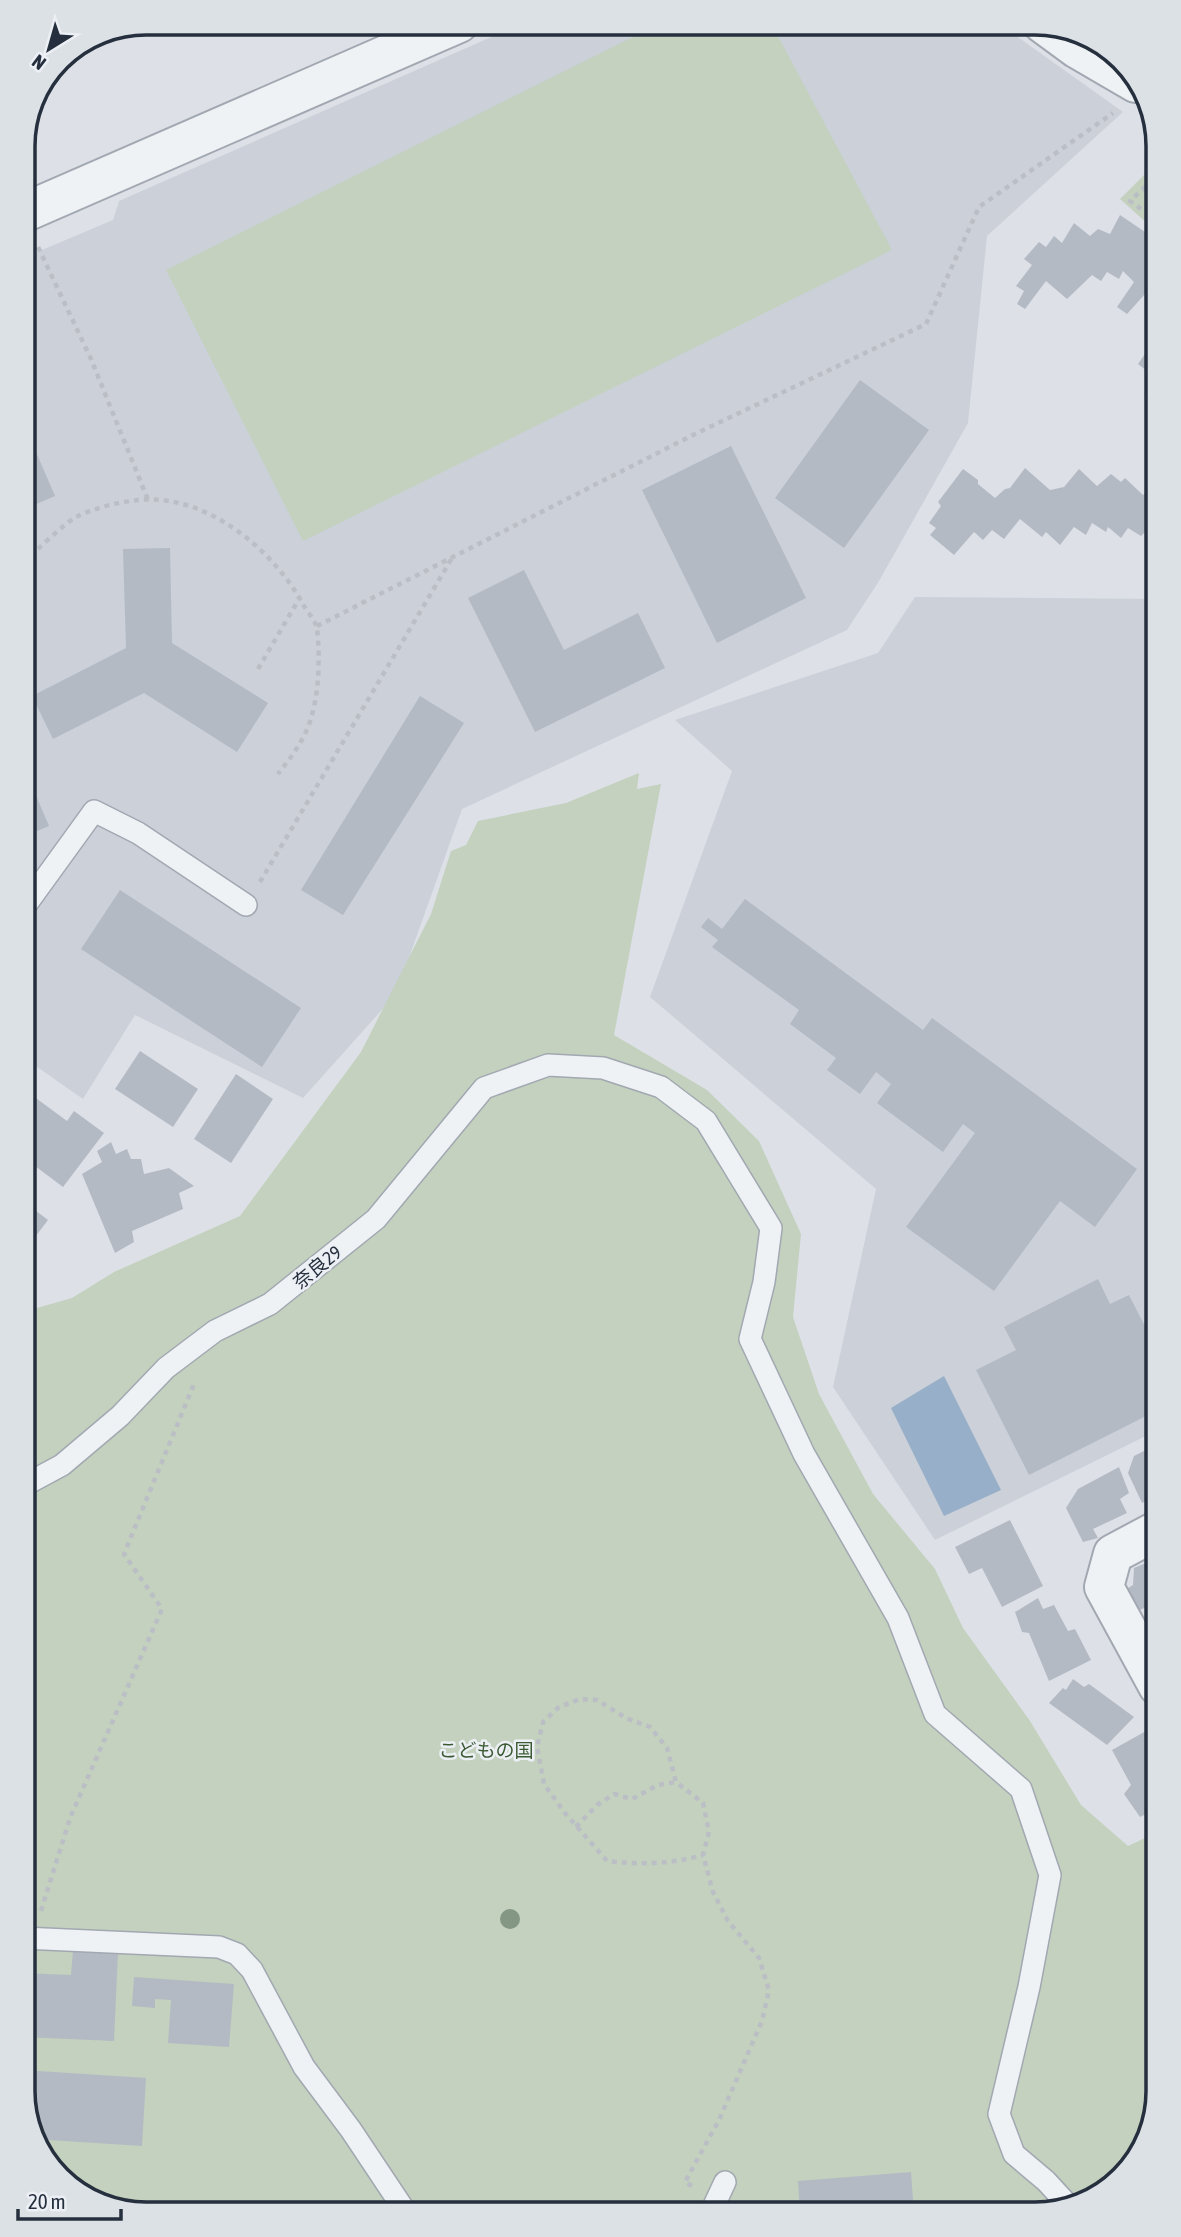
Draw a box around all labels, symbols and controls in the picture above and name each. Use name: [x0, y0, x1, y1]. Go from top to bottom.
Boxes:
north arrow: [14, 14, 84, 84]
text: N: [28, 50, 50, 75]
street label: 奈良29: [288, 1241, 346, 1293]
park label: こどもの国: [438, 1739, 534, 1761]
scale bar: [18, 2178, 121, 2222]
text: 20 m: [28, 2189, 66, 2213]

